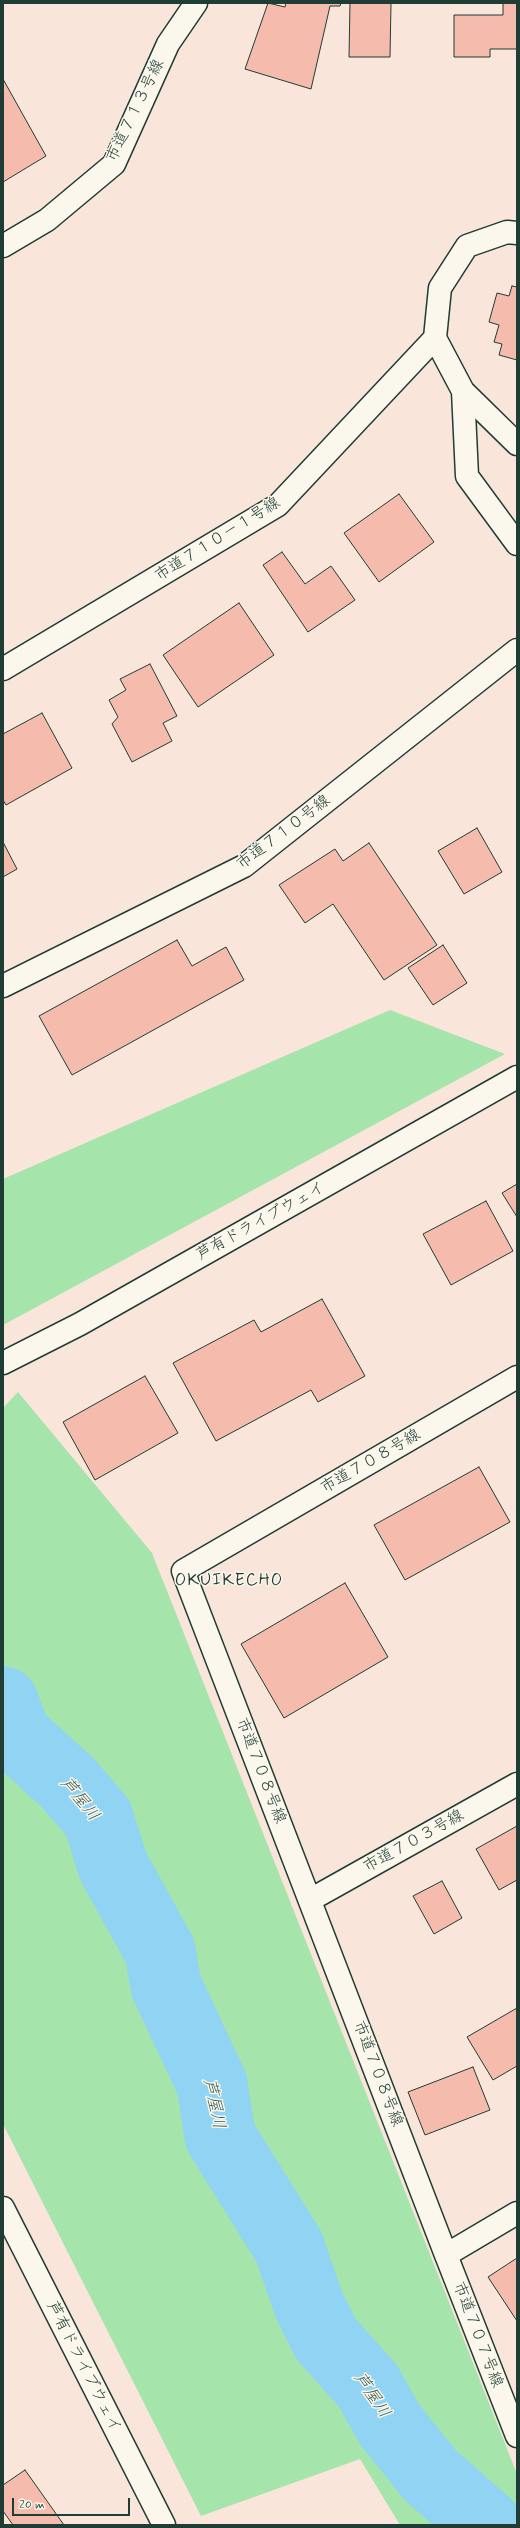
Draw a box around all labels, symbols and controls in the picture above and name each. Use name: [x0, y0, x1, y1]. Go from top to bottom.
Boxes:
street label: 市道７１３号線: [103, 56, 169, 166]
street label: 市道７１０－１号線: [152, 494, 284, 586]
street label: 市道７１０号線: [233, 792, 335, 874]
street label: 芦有ドライブウェイ: [193, 1179, 329, 1265]
street label: 市道７０８号線: [318, 1426, 424, 1498]
district label: OKUIKECHO: [178, 1571, 280, 1591]
street label: 市道７０８号線: [231, 1715, 289, 1827]
water label: 芦屋川: [55, 1774, 103, 1826]
street label: 市道７０３号線: [360, 1806, 468, 1878]
street label: 市道７０８号線: [348, 2018, 406, 2130]
water label: 芦屋川: [198, 2077, 228, 2131]
street label: 市道７０７号線: [448, 2279, 506, 2391]
street label: 芦有ドライブウェイ: [42, 2298, 124, 2436]
water label: 芦屋川: [348, 2369, 394, 2423]
scale bar: [14, 2490, 132, 2516]
text: 20 m: [19, 2497, 45, 2513]

